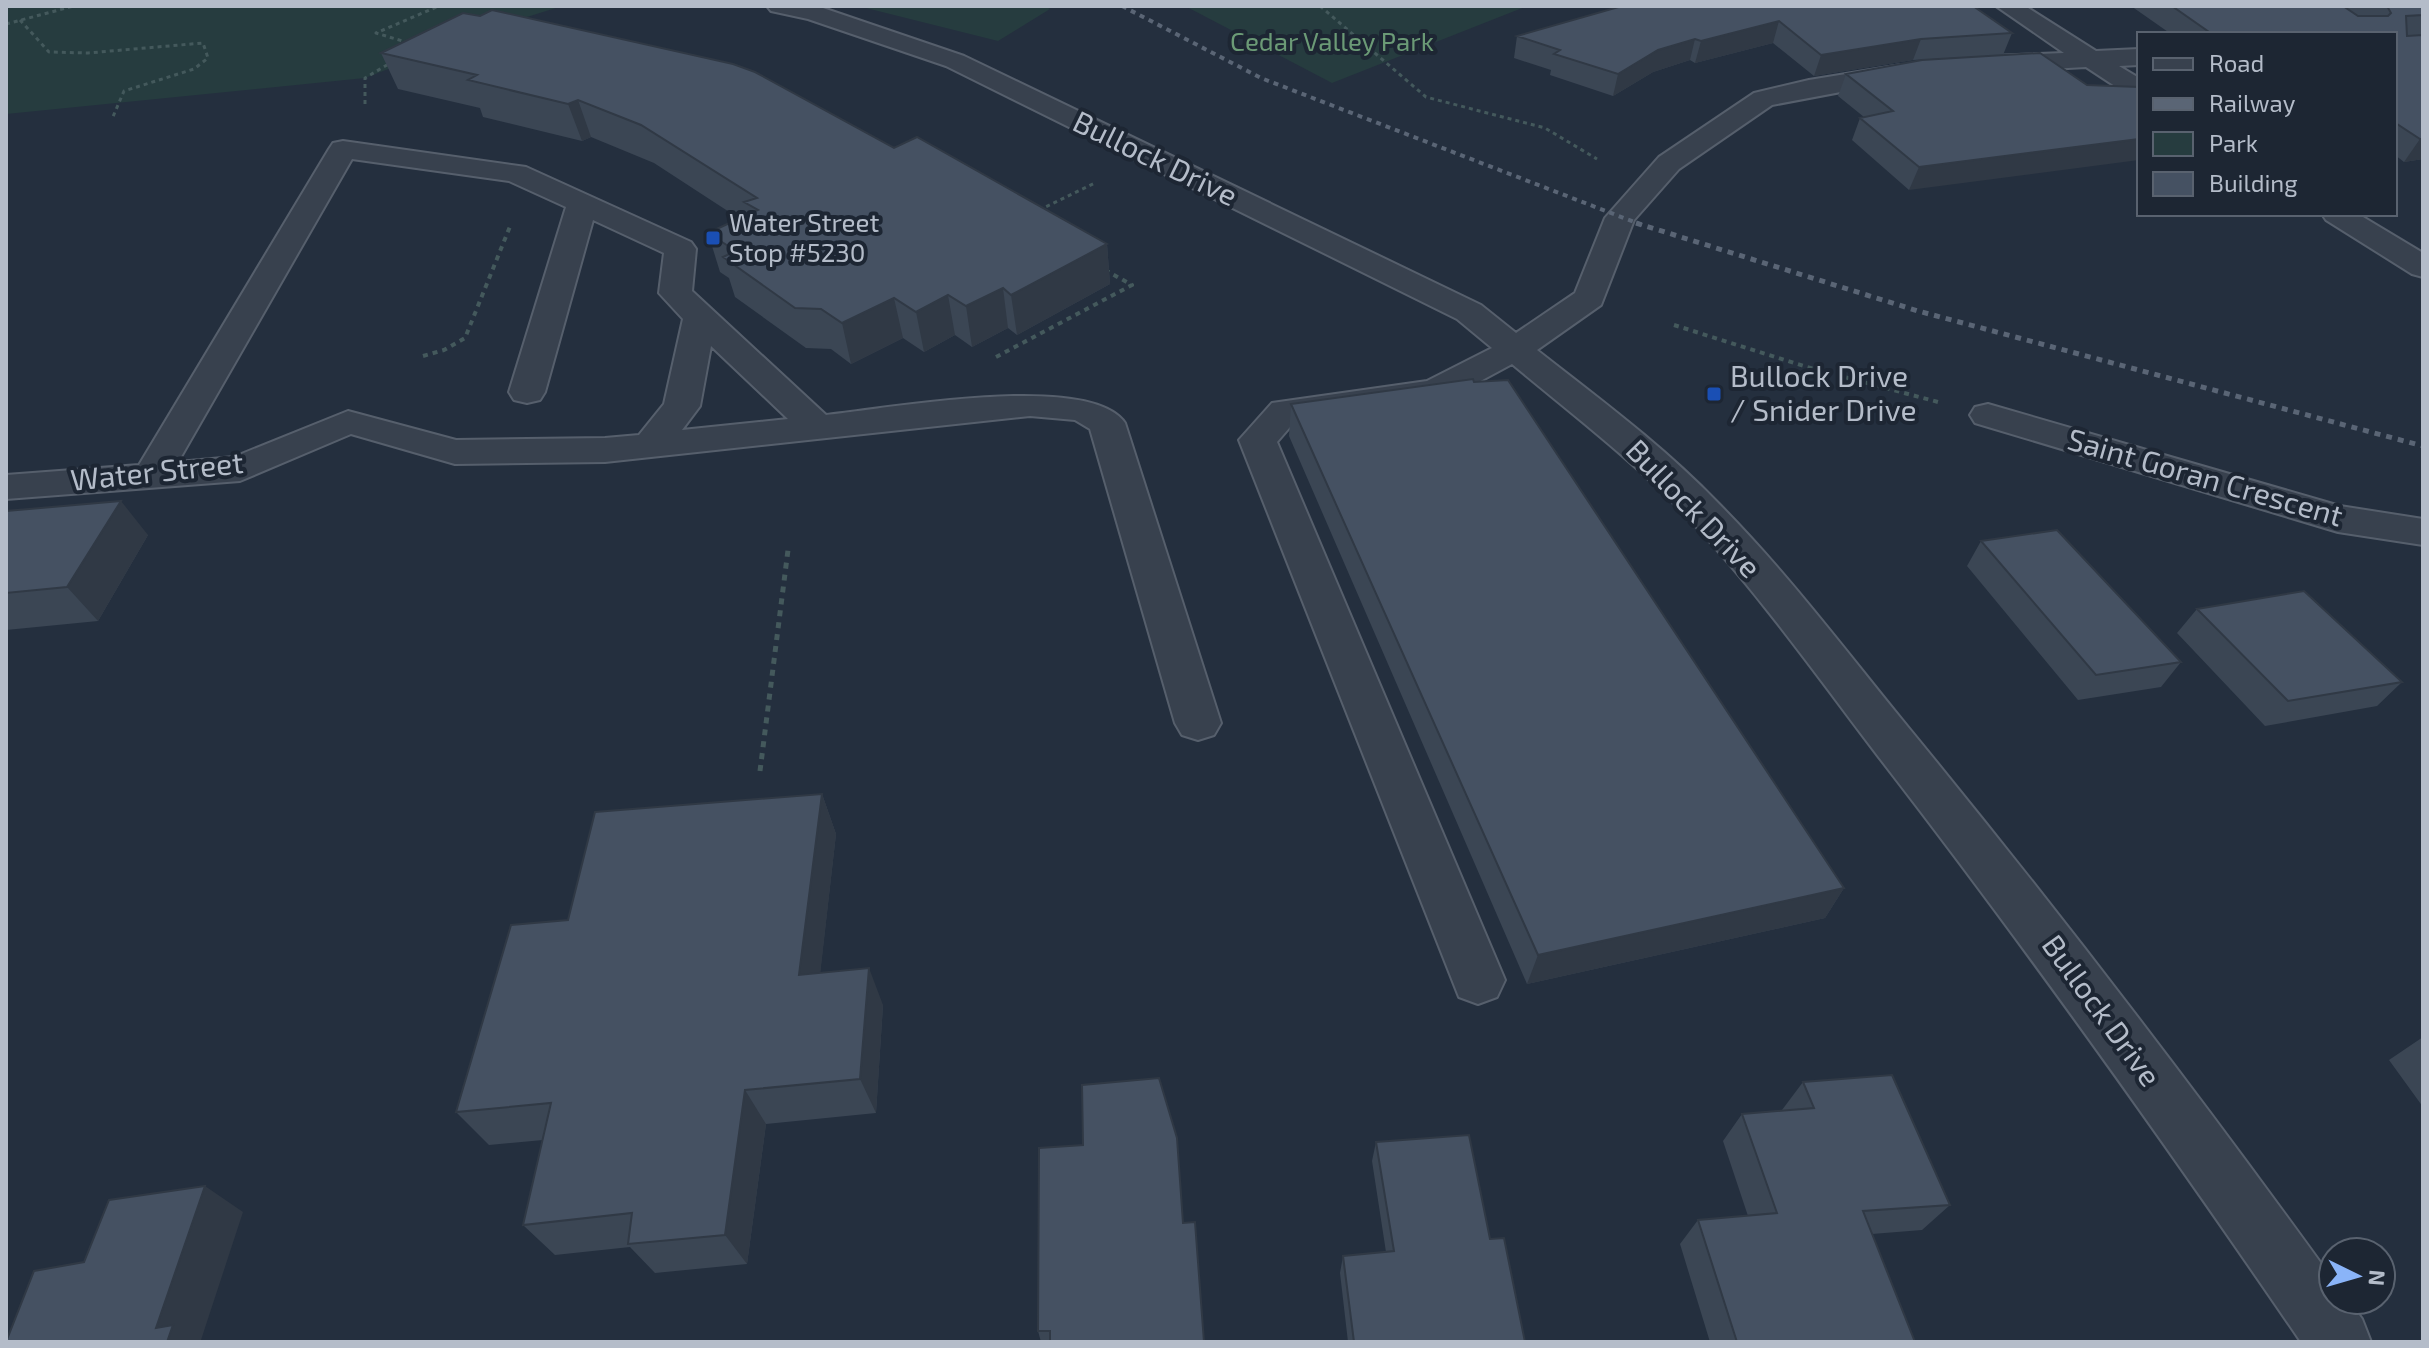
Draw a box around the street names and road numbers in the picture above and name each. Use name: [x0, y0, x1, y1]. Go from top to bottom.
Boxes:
street label: Bullock Drive: [1068, 102, 1244, 212]
street label: Saint Goran Crescent: [2064, 420, 2347, 533]
street label: Bullock Drive: [1620, 431, 1769, 584]
street label: Water Street: [69, 443, 245, 497]
street label: Bullock Drive: [2036, 927, 2170, 1092]

